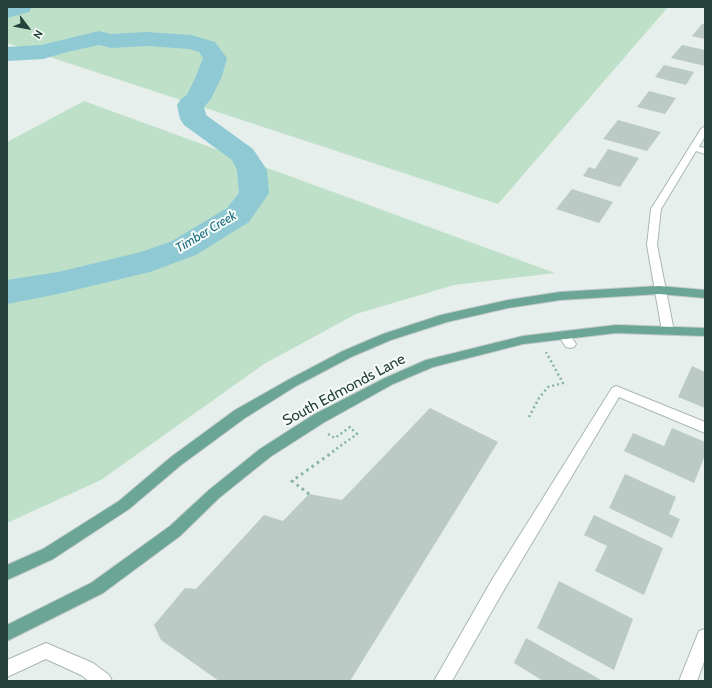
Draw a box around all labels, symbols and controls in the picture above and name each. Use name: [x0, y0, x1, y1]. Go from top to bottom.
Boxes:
north arrow: [8, 8, 48, 48]
text: N: [30, 27, 46, 41]
water label: Timber Creek: [173, 208, 239, 256]
street label: South Edmonds Lane: [280, 350, 408, 430]

